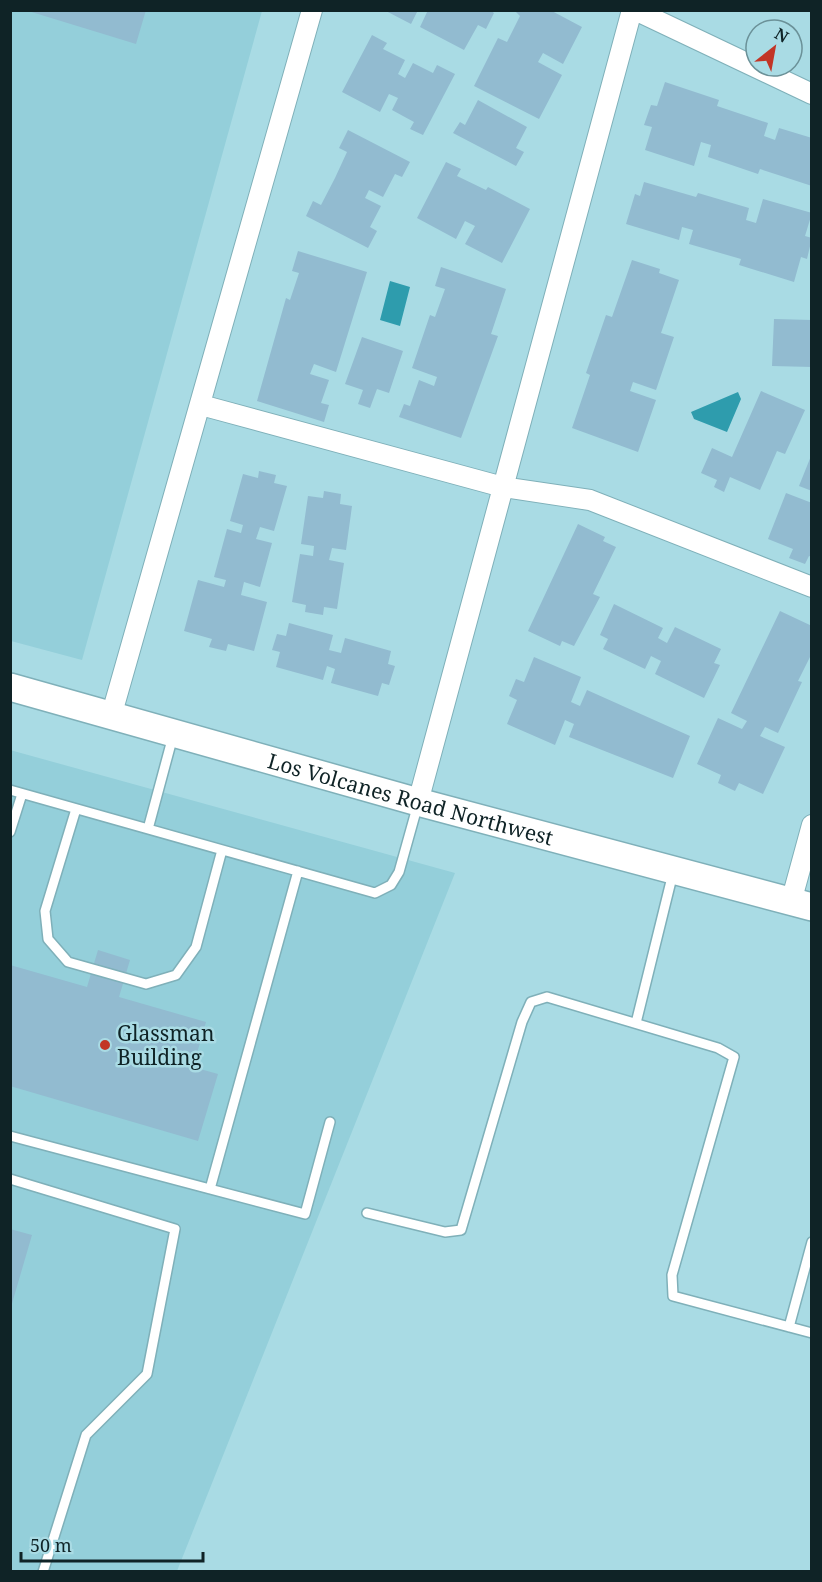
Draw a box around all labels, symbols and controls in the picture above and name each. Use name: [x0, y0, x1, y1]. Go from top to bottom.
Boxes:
north arrow: [744, 18, 804, 78]
text: N: [771, 22, 793, 48]
street label: Los Volcanes Road Northwest: [265, 746, 556, 851]
place label: Glassman Building: [117, 1019, 214, 1071]
marker: Glassman Building: [98, 1038, 112, 1052]
scale bar: [21, 1525, 202, 1563]
text: 50 m: [30, 1533, 72, 1557]

